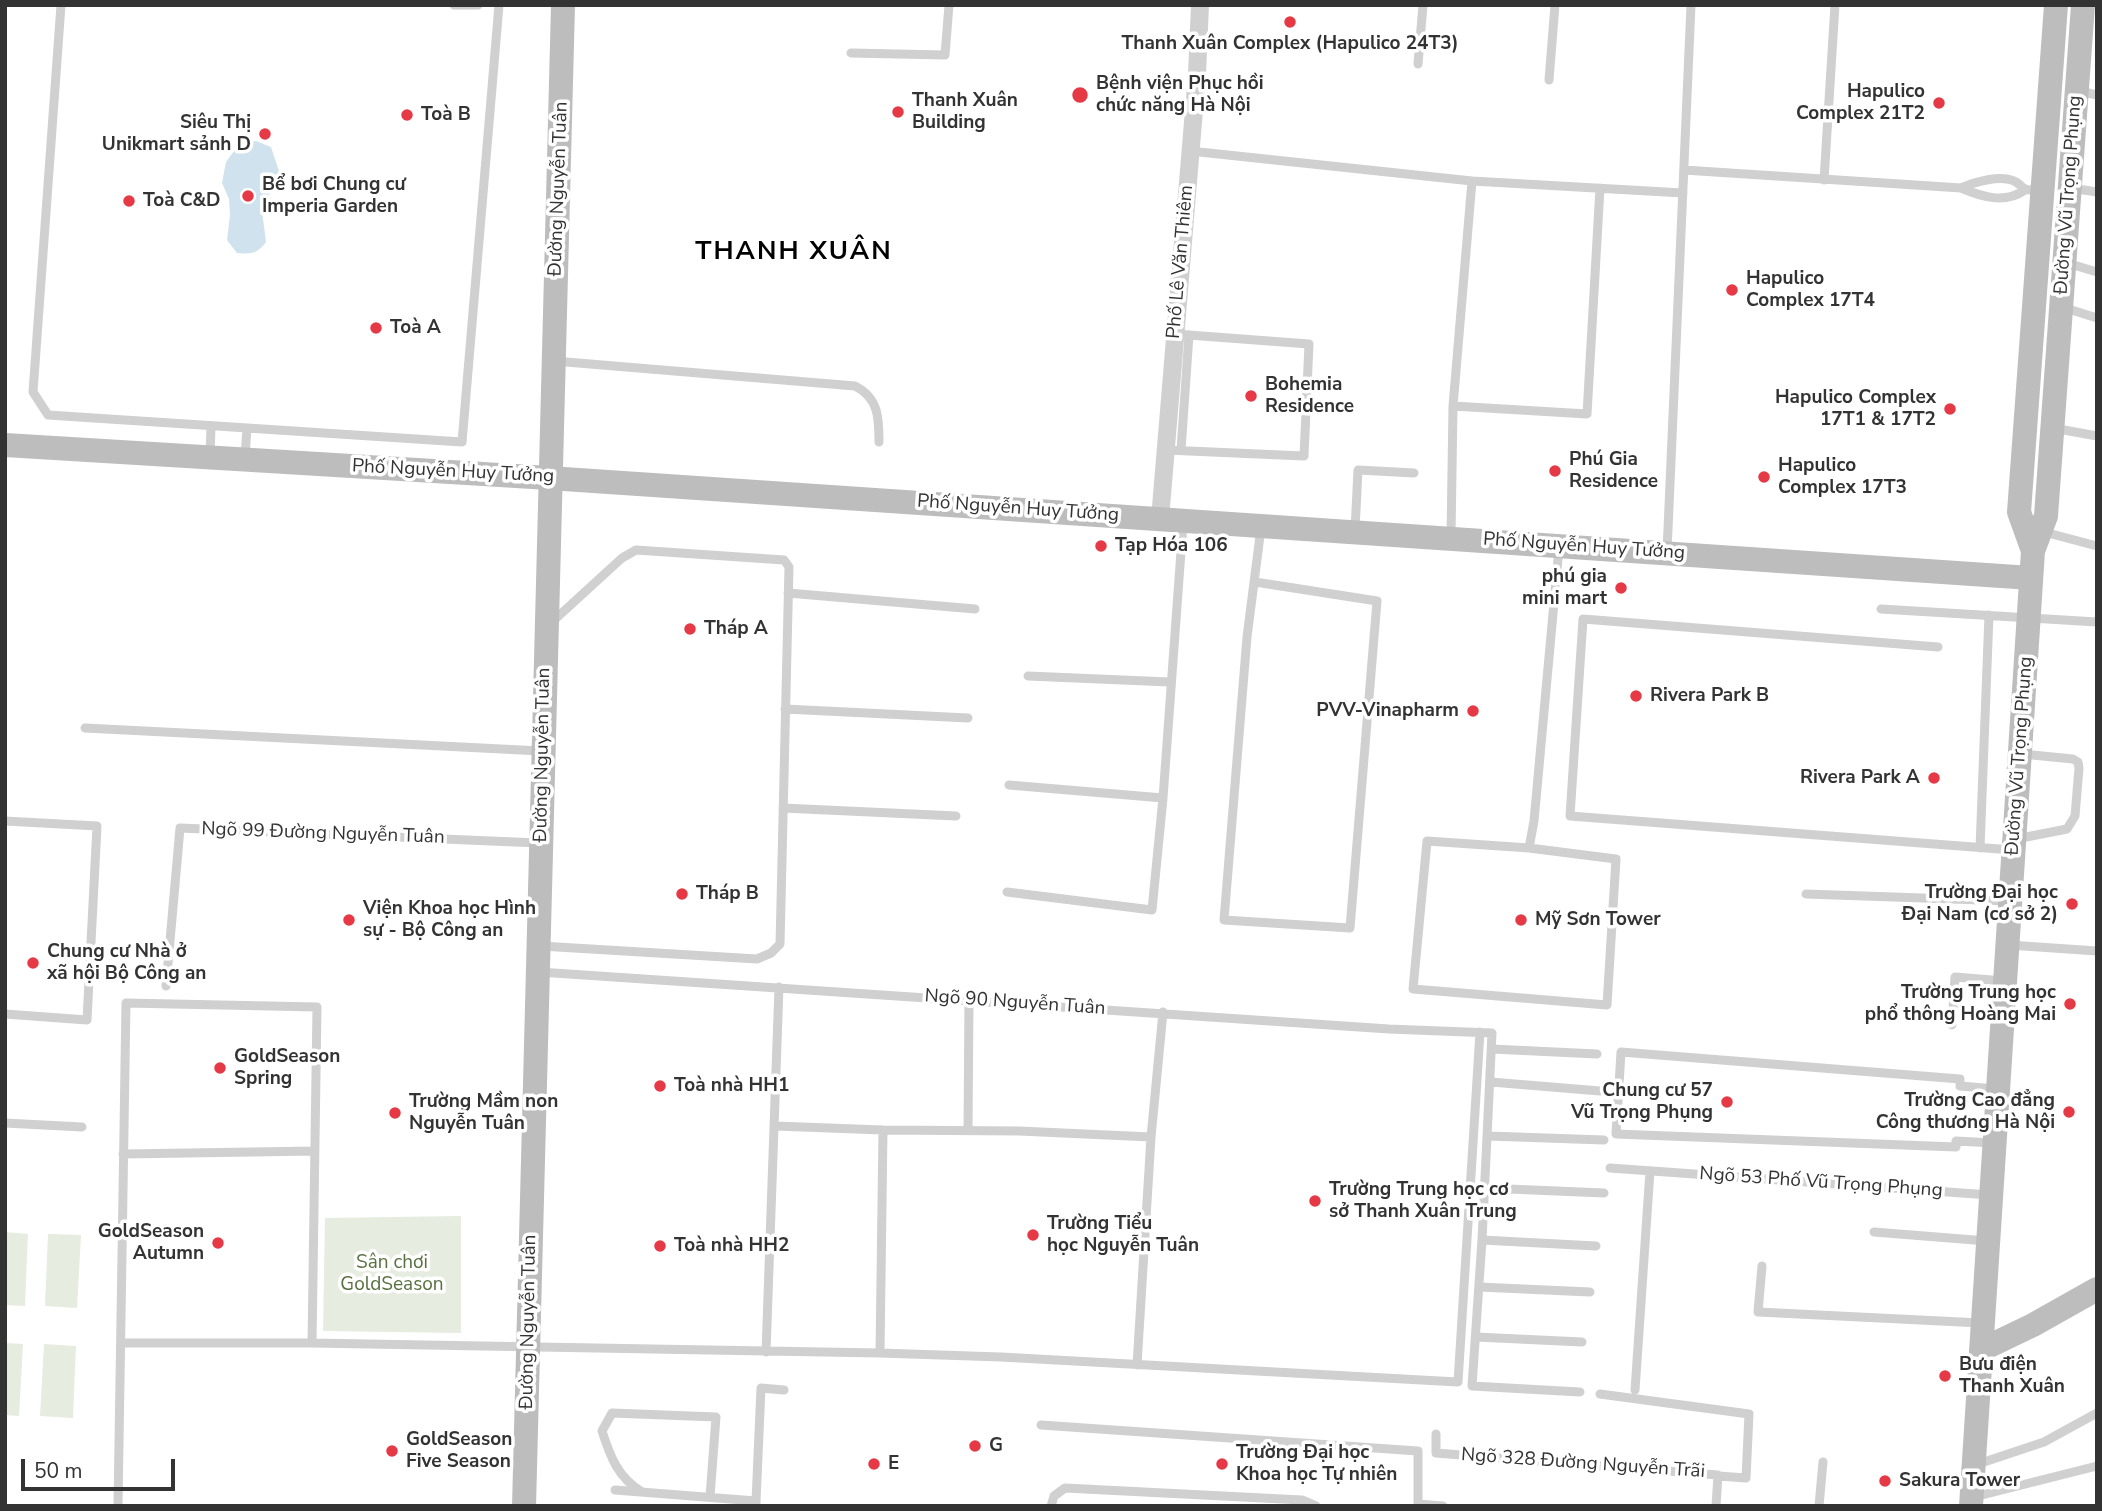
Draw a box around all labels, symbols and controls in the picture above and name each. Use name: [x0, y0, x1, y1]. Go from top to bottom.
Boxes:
marker: Thanh Xuân Complex (Hapulico 24T3): [1282, 14, 1298, 30]
place label: Thanh Xuân Complex (Hapulico 24T3): [1122, 33, 1458, 55]
place label: Bệnh viện Phục hồi chức năng Hà Nội: [1096, 73, 1264, 117]
place label: Hapulico Complex 21T2: [1796, 81, 1925, 125]
marker: Bệnh viện Phục hồi chức năng Hà Nội: [1070, 85, 1090, 105]
place label: Thanh Xuân Building: [912, 90, 1018, 134]
marker: Hapulico Complex 21T2: [1931, 95, 1947, 111]
street label: Đường Vũ Trọng Phụng: [2051, 95, 2087, 295]
street label: Đường Nguyễn Tuân: [545, 101, 573, 277]
place label: Toà B: [421, 104, 471, 126]
marker: Thanh Xuân Building: [890, 104, 906, 120]
marker: Toà B: [399, 107, 415, 123]
place label: Siêu Thị Unikmart sảnh D: [102, 112, 251, 156]
marker: Siêu Thị Unikmart sảnh D: [257, 126, 273, 142]
place label: Bể bơi Chung cư Imperia Garden: [262, 174, 406, 218]
street label: Phố Lê Văn Thiêm: [1163, 184, 1199, 340]
marker: Bể bơi Chung cư Imperia Garden: [240, 188, 256, 204]
place label: Toà C&D: [143, 190, 221, 212]
marker: Toà C&D: [121, 193, 137, 209]
district label: THANH XUÂN: [697, 237, 891, 269]
place label: Hapulico Complex 17T4: [1746, 268, 1875, 312]
marker: Hapulico Complex 17T4: [1724, 282, 1740, 298]
place label: Toà A: [390, 317, 441, 339]
marker: Toà A: [368, 320, 384, 336]
place label: Bohemia Residence: [1265, 374, 1354, 418]
place label: Hapulico Complex 17T1 & 17T2: [1775, 387, 1936, 431]
marker: Bohemia Residence: [1243, 388, 1259, 404]
marker: Hapulico Complex 17T1 & 17T2: [1942, 401, 1958, 417]
place label: Phú Gia Residence: [1569, 449, 1658, 493]
street label: Phố Nguyễn Huy Tưởng: [351, 455, 555, 489]
place label: Hapulico Complex 17T3: [1778, 455, 1907, 499]
marker: Phú Gia Residence: [1547, 463, 1563, 479]
marker: Hapulico Complex 17T3: [1756, 469, 1772, 485]
street label: Phố Nguyễn Huy Tưởng: [916, 491, 1120, 527]
street label: Phố Nguyễn Huy Tưởng: [1482, 529, 1686, 565]
place label: Tạp Hóa 106: [1115, 535, 1228, 557]
marker: Tạp Hóa 106: [1093, 538, 1109, 554]
place label: phú gia mini mart: [1522, 566, 1607, 610]
marker: phú gia mini mart: [1613, 580, 1629, 596]
place label: Tháp A: [704, 618, 768, 640]
marker: Tháp A: [682, 621, 698, 637]
street label: Đường Vũ Trọng Phụng: [2002, 656, 2038, 856]
street label: Đường Nguyễn Tuân: [530, 667, 556, 843]
place label: Rivera Park B: [1650, 685, 1769, 707]
marker: Rivera Park B: [1628, 688, 1644, 704]
place label: PVV-Vinapharm: [1316, 700, 1459, 722]
marker: PVV-Vinapharm: [1465, 703, 1481, 719]
place label: Rivera Park A: [1800, 767, 1920, 789]
marker: Rivera Park A: [1926, 770, 1942, 786]
street label: Ngõ 99 Đường Nguyễn Tuân: [201, 818, 445, 850]
place label: Trường Đại học Đại Nam (cơ sở 2): [1902, 882, 2058, 926]
place label: Tháp B: [696, 883, 759, 905]
marker: Tháp B: [674, 886, 690, 902]
marker: Trường Đại học Đại Nam (cơ sở 2): [2064, 896, 2080, 912]
place label: Viện Khoa học Hình sự - Bộ Công an: [363, 898, 536, 942]
place label: Mỹ Sơn Tower: [1535, 909, 1661, 931]
marker: Viện Khoa học Hình sự - Bộ Công an: [341, 912, 357, 928]
marker: Mỹ Sơn Tower: [1513, 912, 1529, 928]
place label: Chung cư Nhà ở xã hội Bộ Công an: [47, 941, 206, 985]
marker: Chung cư Nhà ở xã hội Bộ Công an: [25, 955, 41, 971]
place label: Trường Trung học phổ thông Hoàng Mai: [1865, 982, 2056, 1026]
street label: Ngõ 90 Nguyễn Tuân: [924, 985, 1106, 1021]
marker: Trường Trung học phổ thông Hoàng Mai: [2062, 996, 2078, 1012]
place label: GoldSeason Spring: [234, 1046, 340, 1090]
marker: GoldSeason Spring: [212, 1060, 228, 1076]
place label: Toà nhà HH1: [674, 1075, 789, 1097]
marker: Toà nhà HH1: [652, 1078, 668, 1094]
place label: Chung cư 57 Vũ Trọng Phụng: [1571, 1080, 1713, 1124]
place label: Trường Cao đẳng Công thương Hà Nội: [1876, 1090, 2055, 1134]
place label: Trường Mầm non Nguyễn Tuân: [409, 1091, 558, 1135]
marker: Chung cư 57 Vũ Trọng Phụng: [1719, 1094, 1735, 1110]
marker: Trường Cao đẳng Công thương Hà Nội: [2061, 1104, 2077, 1120]
marker: Trường Mầm non Nguyễn Tuân: [387, 1105, 403, 1121]
street label: Ngõ 53 Phố Vũ Trọng Phụng: [1699, 1163, 1943, 1203]
place label: Trường Trung học cơ sở Thanh Xuân Trung: [1329, 1179, 1517, 1223]
marker: Trường Trung học cơ sở Thanh Xuân Trung: [1307, 1193, 1323, 1209]
place label: Trường Tiểu học Nguyễn Tuân: [1047, 1213, 1199, 1257]
place label: GoldSeason Autumn: [98, 1221, 204, 1265]
marker: Trường Tiểu học Nguyễn Tuân: [1025, 1227, 1041, 1243]
street label: Đường Nguyễn Tuân: [516, 1234, 542, 1410]
marker: GoldSeason Autumn: [210, 1235, 226, 1251]
place label: Toà nhà HH2: [674, 1235, 789, 1257]
marker: Toà nhà HH2: [652, 1238, 668, 1254]
park label: Sân chơi GoldSeason: [340, 1252, 444, 1296]
place label: Bưu điện Thanh Xuân: [1959, 1354, 2065, 1398]
marker: Bưu điện Thanh Xuân: [1937, 1368, 1953, 1384]
place label: GoldSeason Five Season: [406, 1429, 512, 1473]
place label: G: [989, 1435, 1003, 1457]
marker: G: [967, 1438, 983, 1454]
place label: Trường Đại học Khoa học Tự nhiên: [1236, 1442, 1397, 1486]
marker: GoldSeason Five Season: [384, 1443, 400, 1459]
scale bar: [24, 1444, 178, 1488]
street label: Ngõ 328 Đường Nguyễn Trãi: [1460, 1444, 1706, 1484]
place label: E: [888, 1453, 899, 1475]
marker: E: [866, 1456, 882, 1472]
marker: Trường Đại học Khoa học Tự nhiên: [1214, 1456, 1230, 1472]
text: 50 m: [34, 1457, 83, 1485]
place label: Sakura Tower: [1899, 1470, 2020, 1492]
marker: Sakura Tower: [1877, 1473, 1893, 1489]

